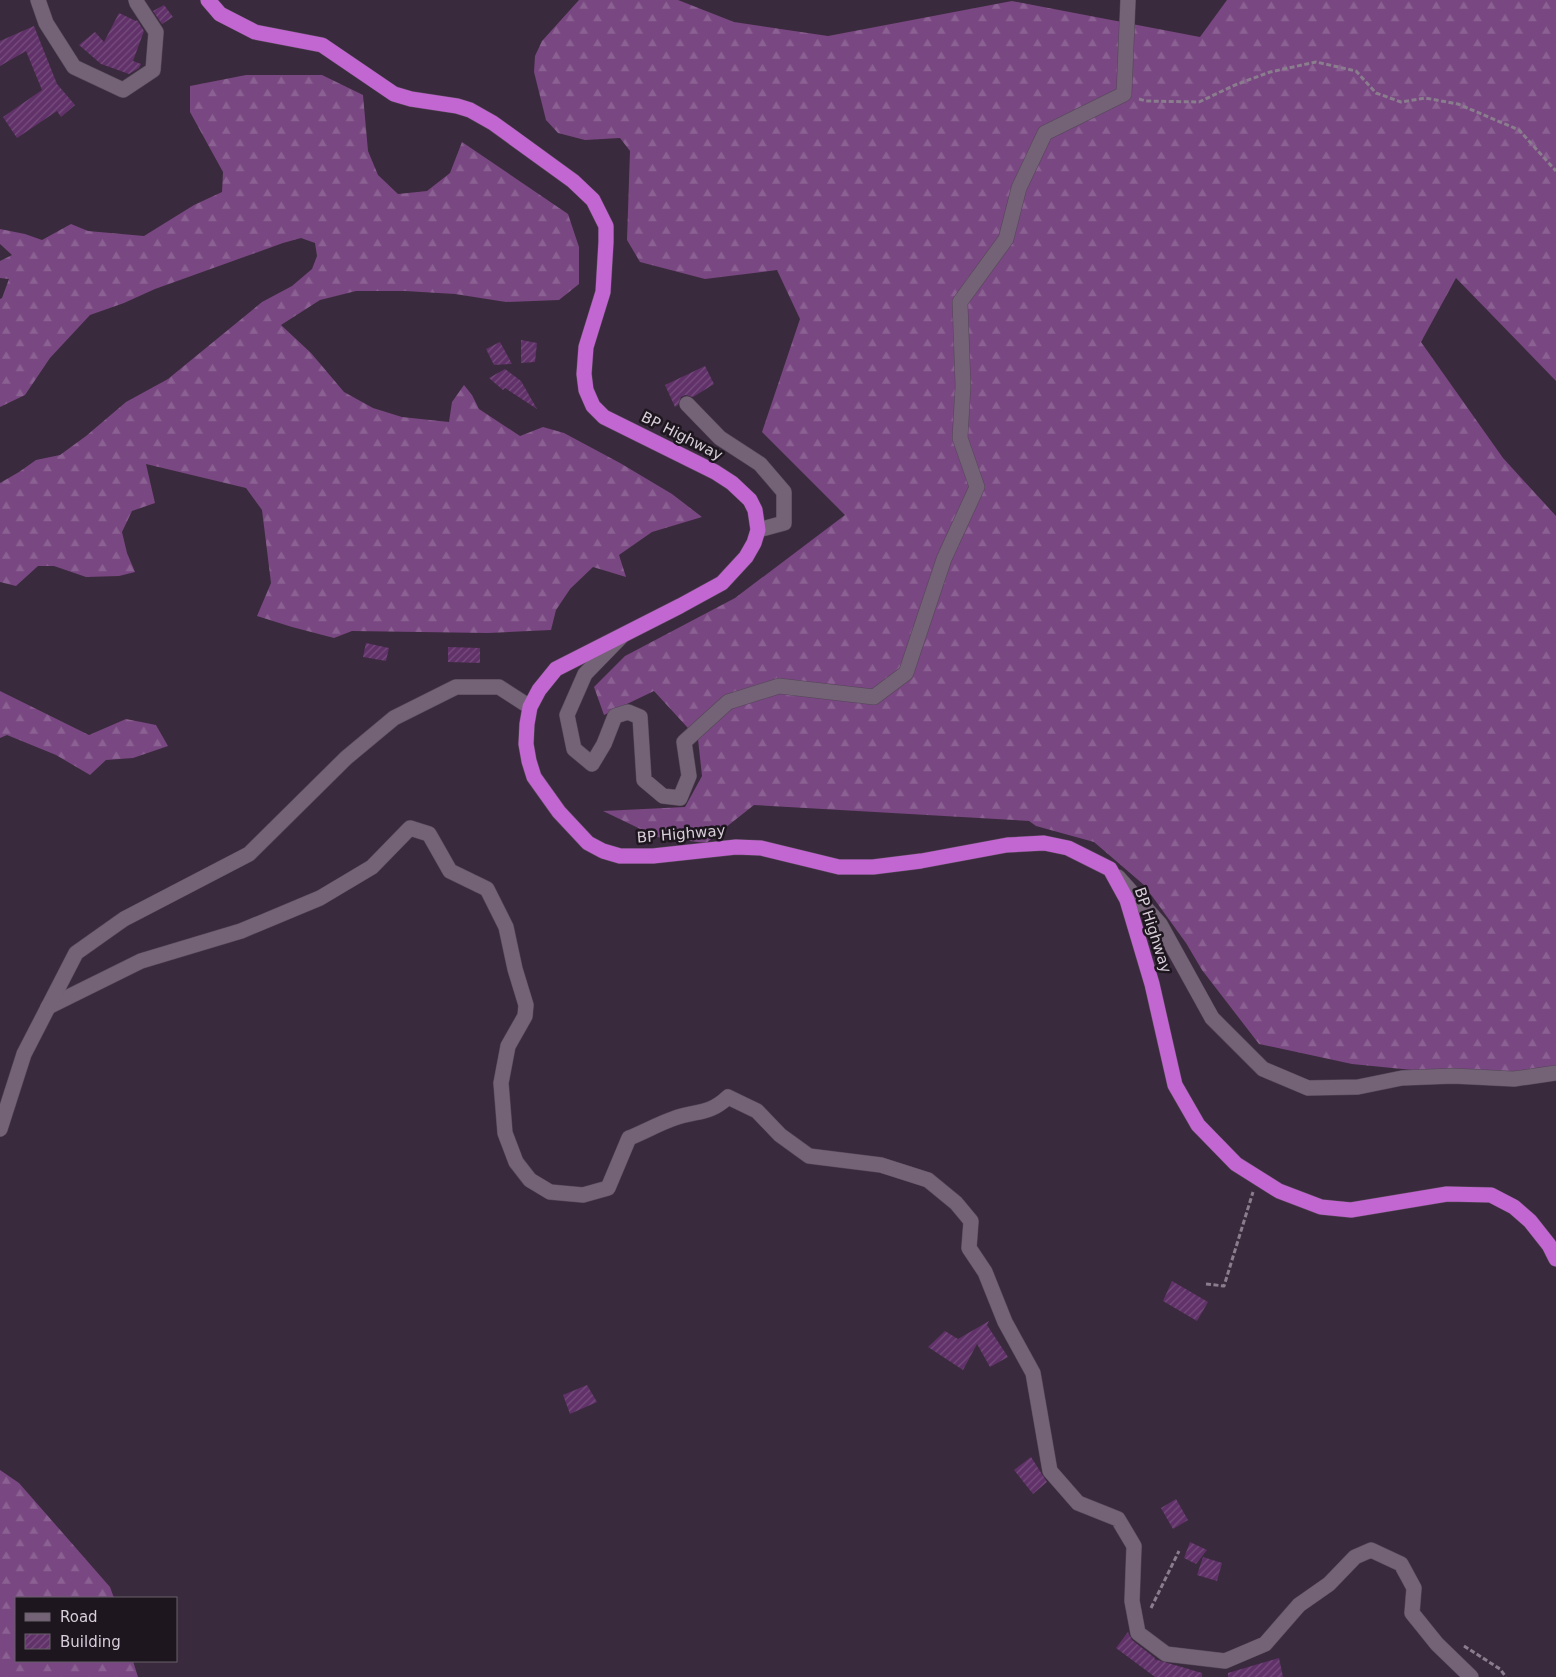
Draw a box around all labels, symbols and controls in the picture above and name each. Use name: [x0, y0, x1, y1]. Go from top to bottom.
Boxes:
street label: BP Highway: [638, 408, 726, 464]
street label: BP Highway: [636, 821, 726, 847]
street label: BP Highway: [1131, 885, 1175, 975]
legend: [15, 1597, 178, 1662]
text: Road: [60, 1608, 98, 1626]
text: Building: [60, 1633, 121, 1651]

